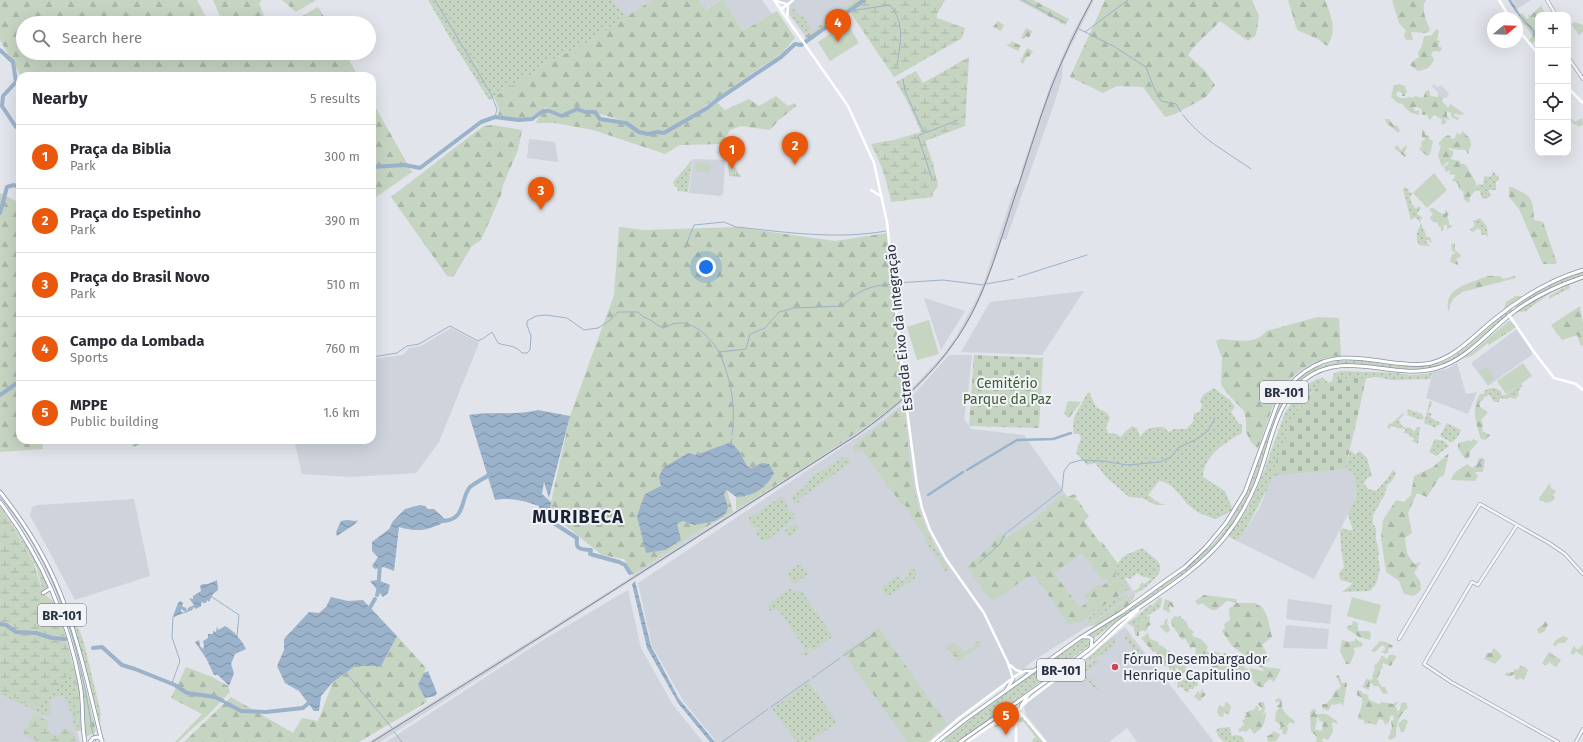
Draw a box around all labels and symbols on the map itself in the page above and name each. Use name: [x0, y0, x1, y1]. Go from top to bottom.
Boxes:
pin: 4: [825, 9, 851, 42]
north arrow: [1487, 12, 1523, 48]
pin: 2: [782, 132, 808, 165]
pin: 1: [719, 136, 745, 169]
pin: 3: [528, 177, 554, 210]
street label: Estrada Eixo da Integração: [882, 244, 917, 412]
your location: [696, 257, 716, 277]
park label: Cemitério Parque da Paz: [963, 375, 1051, 408]
road number: BR-101: [1260, 381, 1308, 403]
district label: MURIBECA: [532, 506, 624, 528]
road number: BR-101: [38, 604, 86, 626]
place label: Fórum Desembargador Henrique Capitulino: [1123, 651, 1268, 684]
road number: BR-101: [1037, 659, 1085, 681]
marker: Fórum Desembargador Henrique Capitulino: [1110, 662, 1120, 672]
pin: 5: [993, 702, 1019, 735]

